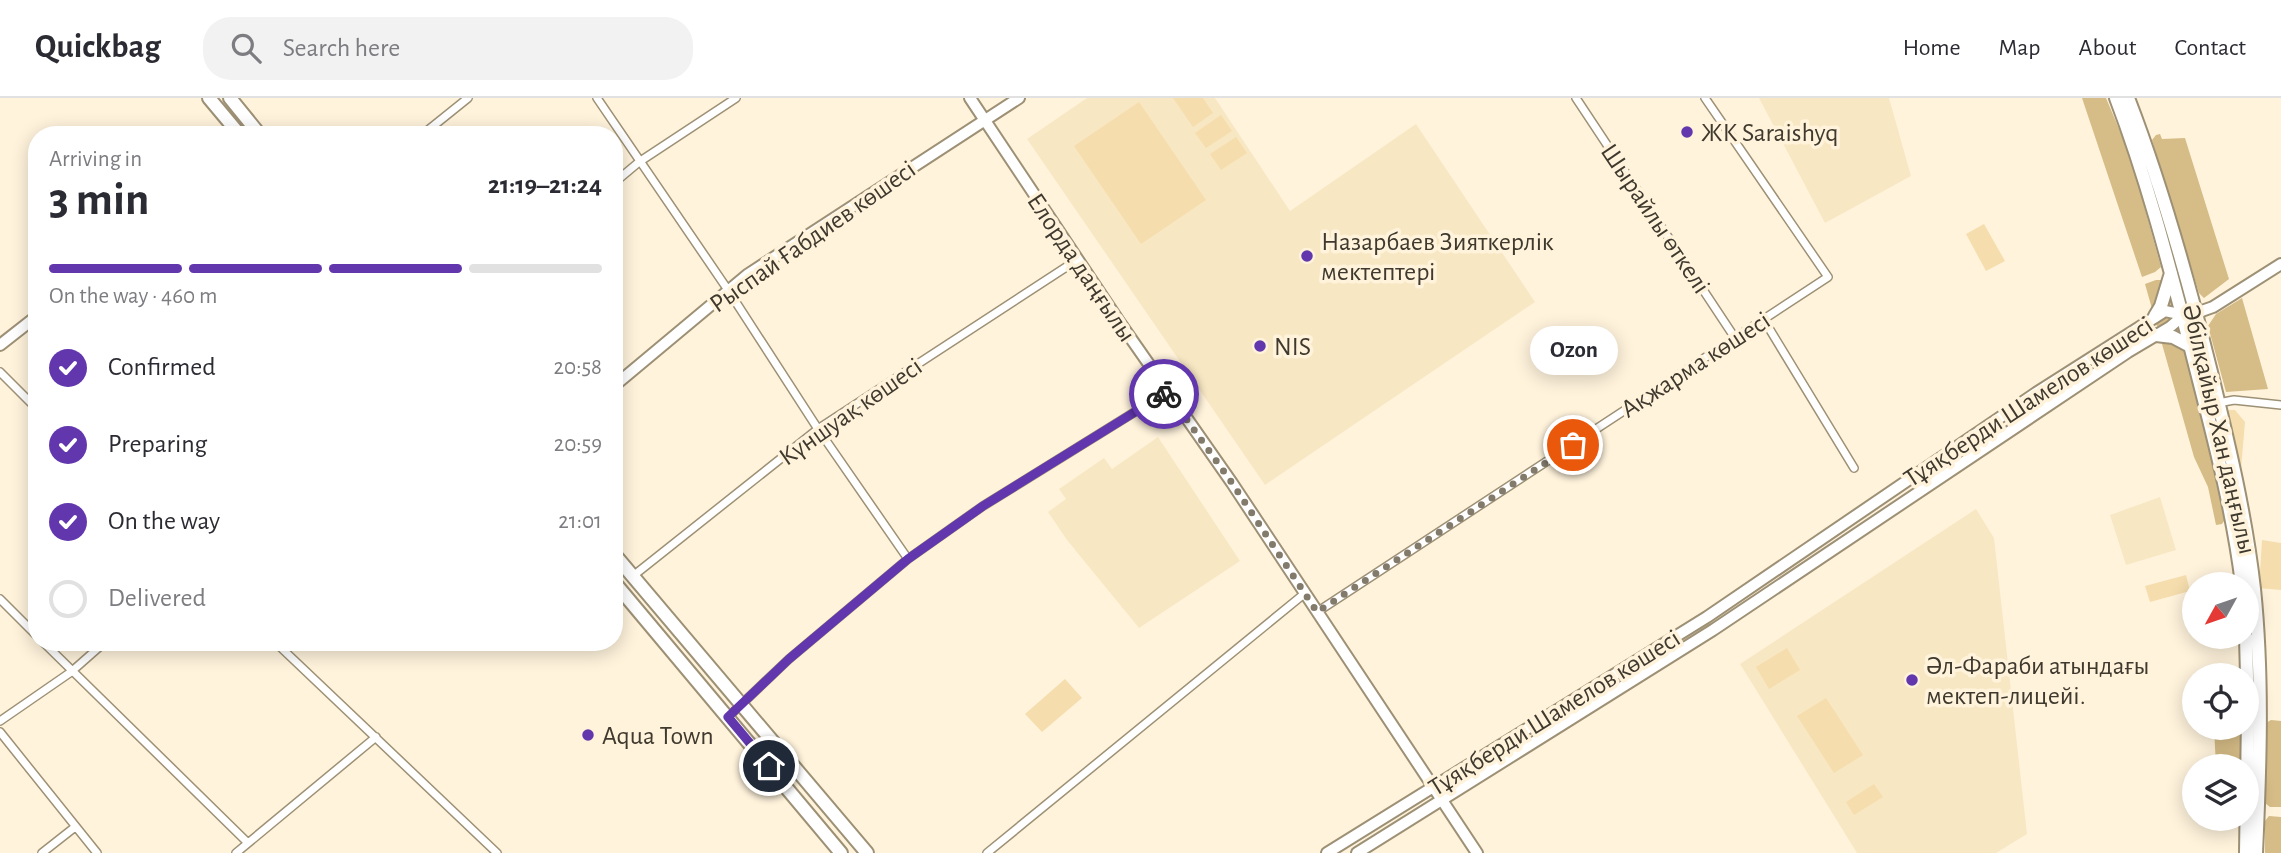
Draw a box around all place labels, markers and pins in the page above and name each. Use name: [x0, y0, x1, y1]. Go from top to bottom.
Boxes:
place label: ЖК Saraishyq: [1701, 120, 1839, 146]
marker: ЖК Saraishyq: [1679, 124, 1695, 140]
place label: Назарбаев Зияткерлік мектептері: [1321, 229, 1554, 285]
marker: Назарбаев Зияткерлік мектептері: [1299, 248, 1315, 264]
callout: Ozon: [1529, 326, 1617, 375]
place label: NIS: [1274, 334, 1311, 360]
marker: NIS: [1252, 338, 1268, 354]
pin: [1543, 415, 1603, 475]
place label: Әл-Фараби атындағы мектеп-лицейі.: [1926, 653, 2150, 709]
marker: Әл-Фараби атындағы мектеп-лицейі.: [1904, 672, 1920, 688]
place label: Aqua Town: [602, 723, 714, 749]
marker: Aqua Town: [580, 727, 596, 743]
pin: [739, 736, 799, 796]

